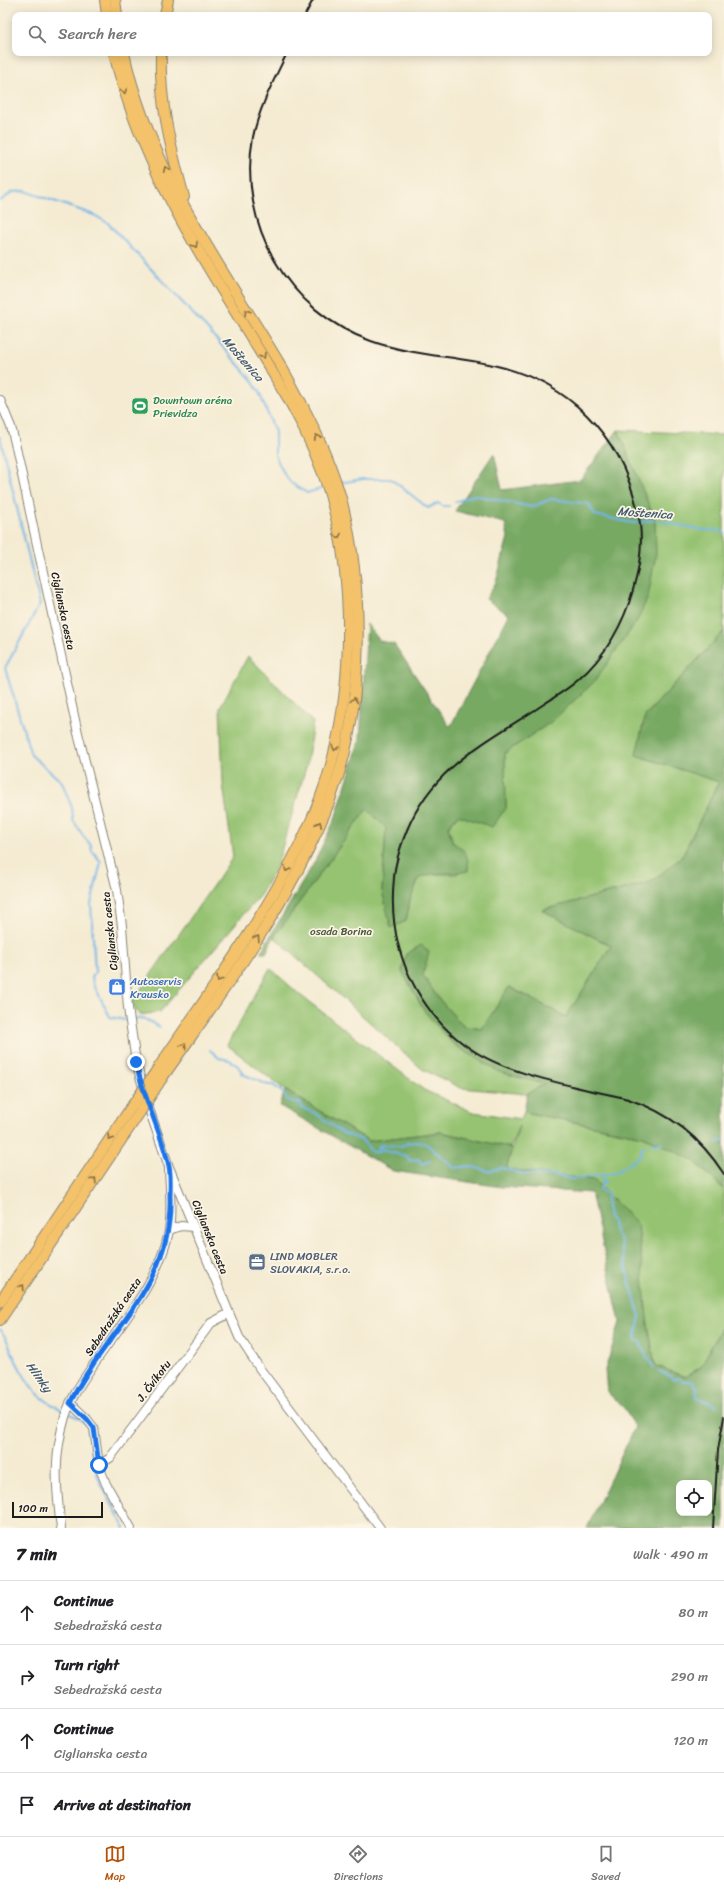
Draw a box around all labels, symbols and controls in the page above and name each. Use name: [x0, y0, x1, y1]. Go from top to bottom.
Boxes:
search box: [12, 12, 712, 56]
text: Search here: [58, 21, 137, 47]
icon: search: [26, 23, 48, 45]
one-way arrow: [119, 87, 128, 94]
one-way arrow: [163, 166, 171, 173]
one-way arrow: [190, 241, 197, 248]
one-way arrow: [244, 309, 251, 316]
water label: Moštenica: [217, 331, 270, 388]
one-way arrow: [258, 352, 265, 359]
place label: Downtown aréna Prievidza: [153, 391, 233, 423]
sports icon: Downtown aréna Prievidza: [130, 396, 150, 416]
one-way arrow: [314, 433, 322, 441]
water label: Moštenica: [617, 500, 674, 526]
one-way arrow: [334, 533, 342, 539]
street label: Ciglianska cesta: [46, 570, 81, 652]
one-way arrow: [349, 697, 358, 703]
one-way arrow: [332, 745, 340, 752]
one-way arrow: [314, 821, 322, 829]
one-way arrow: [284, 865, 292, 872]
street label: Ciglianska cesta: [96, 890, 124, 971]
park label: osada Borina: [310, 922, 372, 941]
one-way arrow: [252, 935, 260, 942]
place label: Autoservis Krausko: [129, 972, 183, 1004]
one-way arrow: [216, 975, 224, 982]
shop icon: Autoservis Krausko: [107, 977, 127, 997]
one-way arrow: [179, 1043, 187, 1050]
route end: [127, 1053, 145, 1071]
one-way arrow: [108, 1133, 115, 1140]
one-way arrow: [90, 1177, 97, 1184]
street label: Ciglianska cesta: [186, 1197, 234, 1278]
place label: LIND MOBLER SLOVAKIA, s.r.o.: [270, 1247, 351, 1279]
office icon: LIND MOBLER SLOVAKIA, s.r.o.: [247, 1252, 267, 1272]
street label: Sebedražská cesta: [80, 1274, 147, 1360]
one-way arrow: [17, 1285, 24, 1292]
street label: J. Čvíkotu: [131, 1356, 176, 1407]
water label: Hlinky: [20, 1357, 59, 1399]
route start: [90, 1456, 108, 1474]
map controls: [676, 1480, 712, 1516]
button: locate: [676, 1480, 712, 1516]
text: 100 m: [18, 1499, 48, 1518]
scale bar: [12, 1500, 103, 1519]
text: 7 min: [16, 1539, 57, 1569]
text: Walk · 490 m: [633, 1543, 708, 1566]
text: Continue: [54, 1588, 114, 1614]
text: 80 m: [679, 1601, 708, 1624]
icon: ahead: [16, 1602, 38, 1624]
text: Sebedražská cesta: [54, 1614, 162, 1637]
text: Turn right: [54, 1652, 119, 1678]
text: 290 m: [671, 1665, 708, 1688]
icon: right: [16, 1666, 38, 1688]
text: Sebedražská cesta: [54, 1678, 162, 1701]
text: Continue: [54, 1716, 114, 1742]
text: 120 m: [673, 1729, 708, 1752]
icon: ahead: [16, 1730, 38, 1752]
text: Ciglianska cesta: [54, 1742, 147, 1765]
text: Arrive at destination: [54, 1792, 191, 1818]
icon: arrive: [16, 1794, 38, 1816]
tab: Map: [104, 1843, 126, 1886]
tab: Directions: [334, 1843, 383, 1886]
tab: Saved: [591, 1843, 620, 1886]

